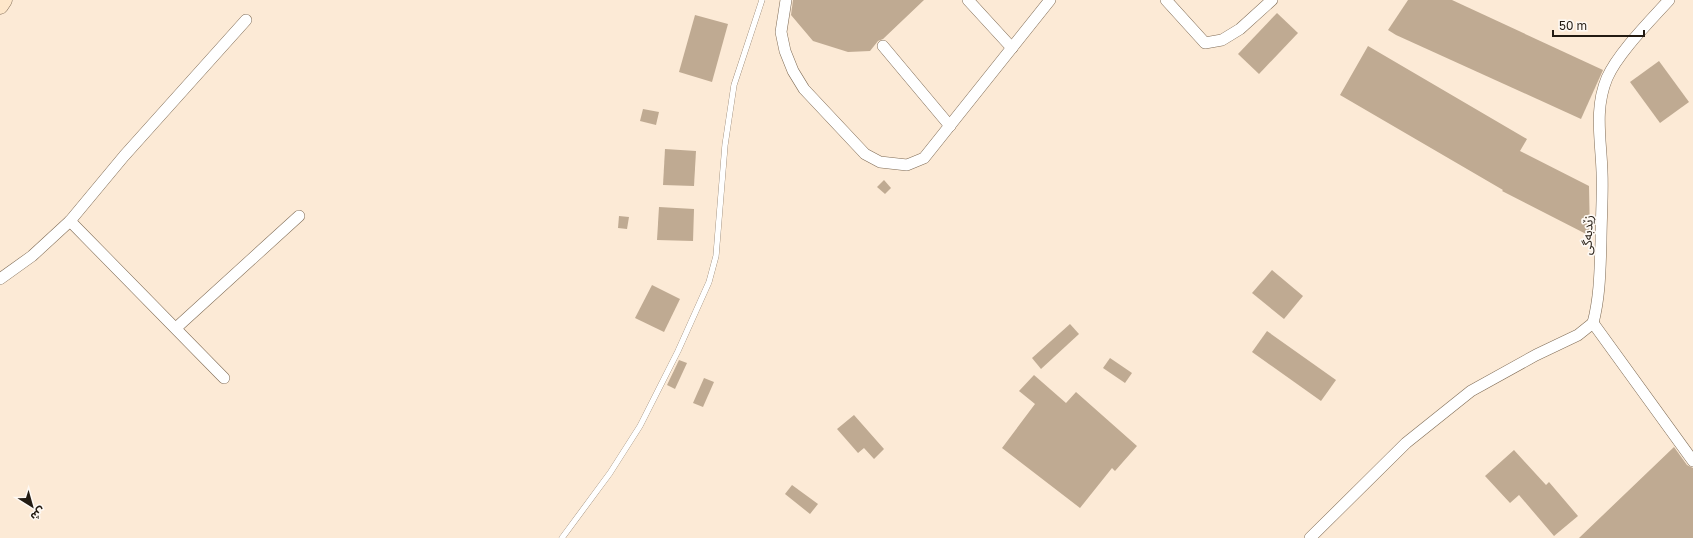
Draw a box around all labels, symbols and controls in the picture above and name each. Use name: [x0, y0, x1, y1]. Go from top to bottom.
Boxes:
scale bar: [1553, 12, 1644, 38]
text: 50 m: [1559, 18, 1587, 33]
street label: زێدبەگی: [1578, 215, 1597, 255]
north arrow: [12, 486, 52, 526]
text: ش: [28, 504, 48, 524]

